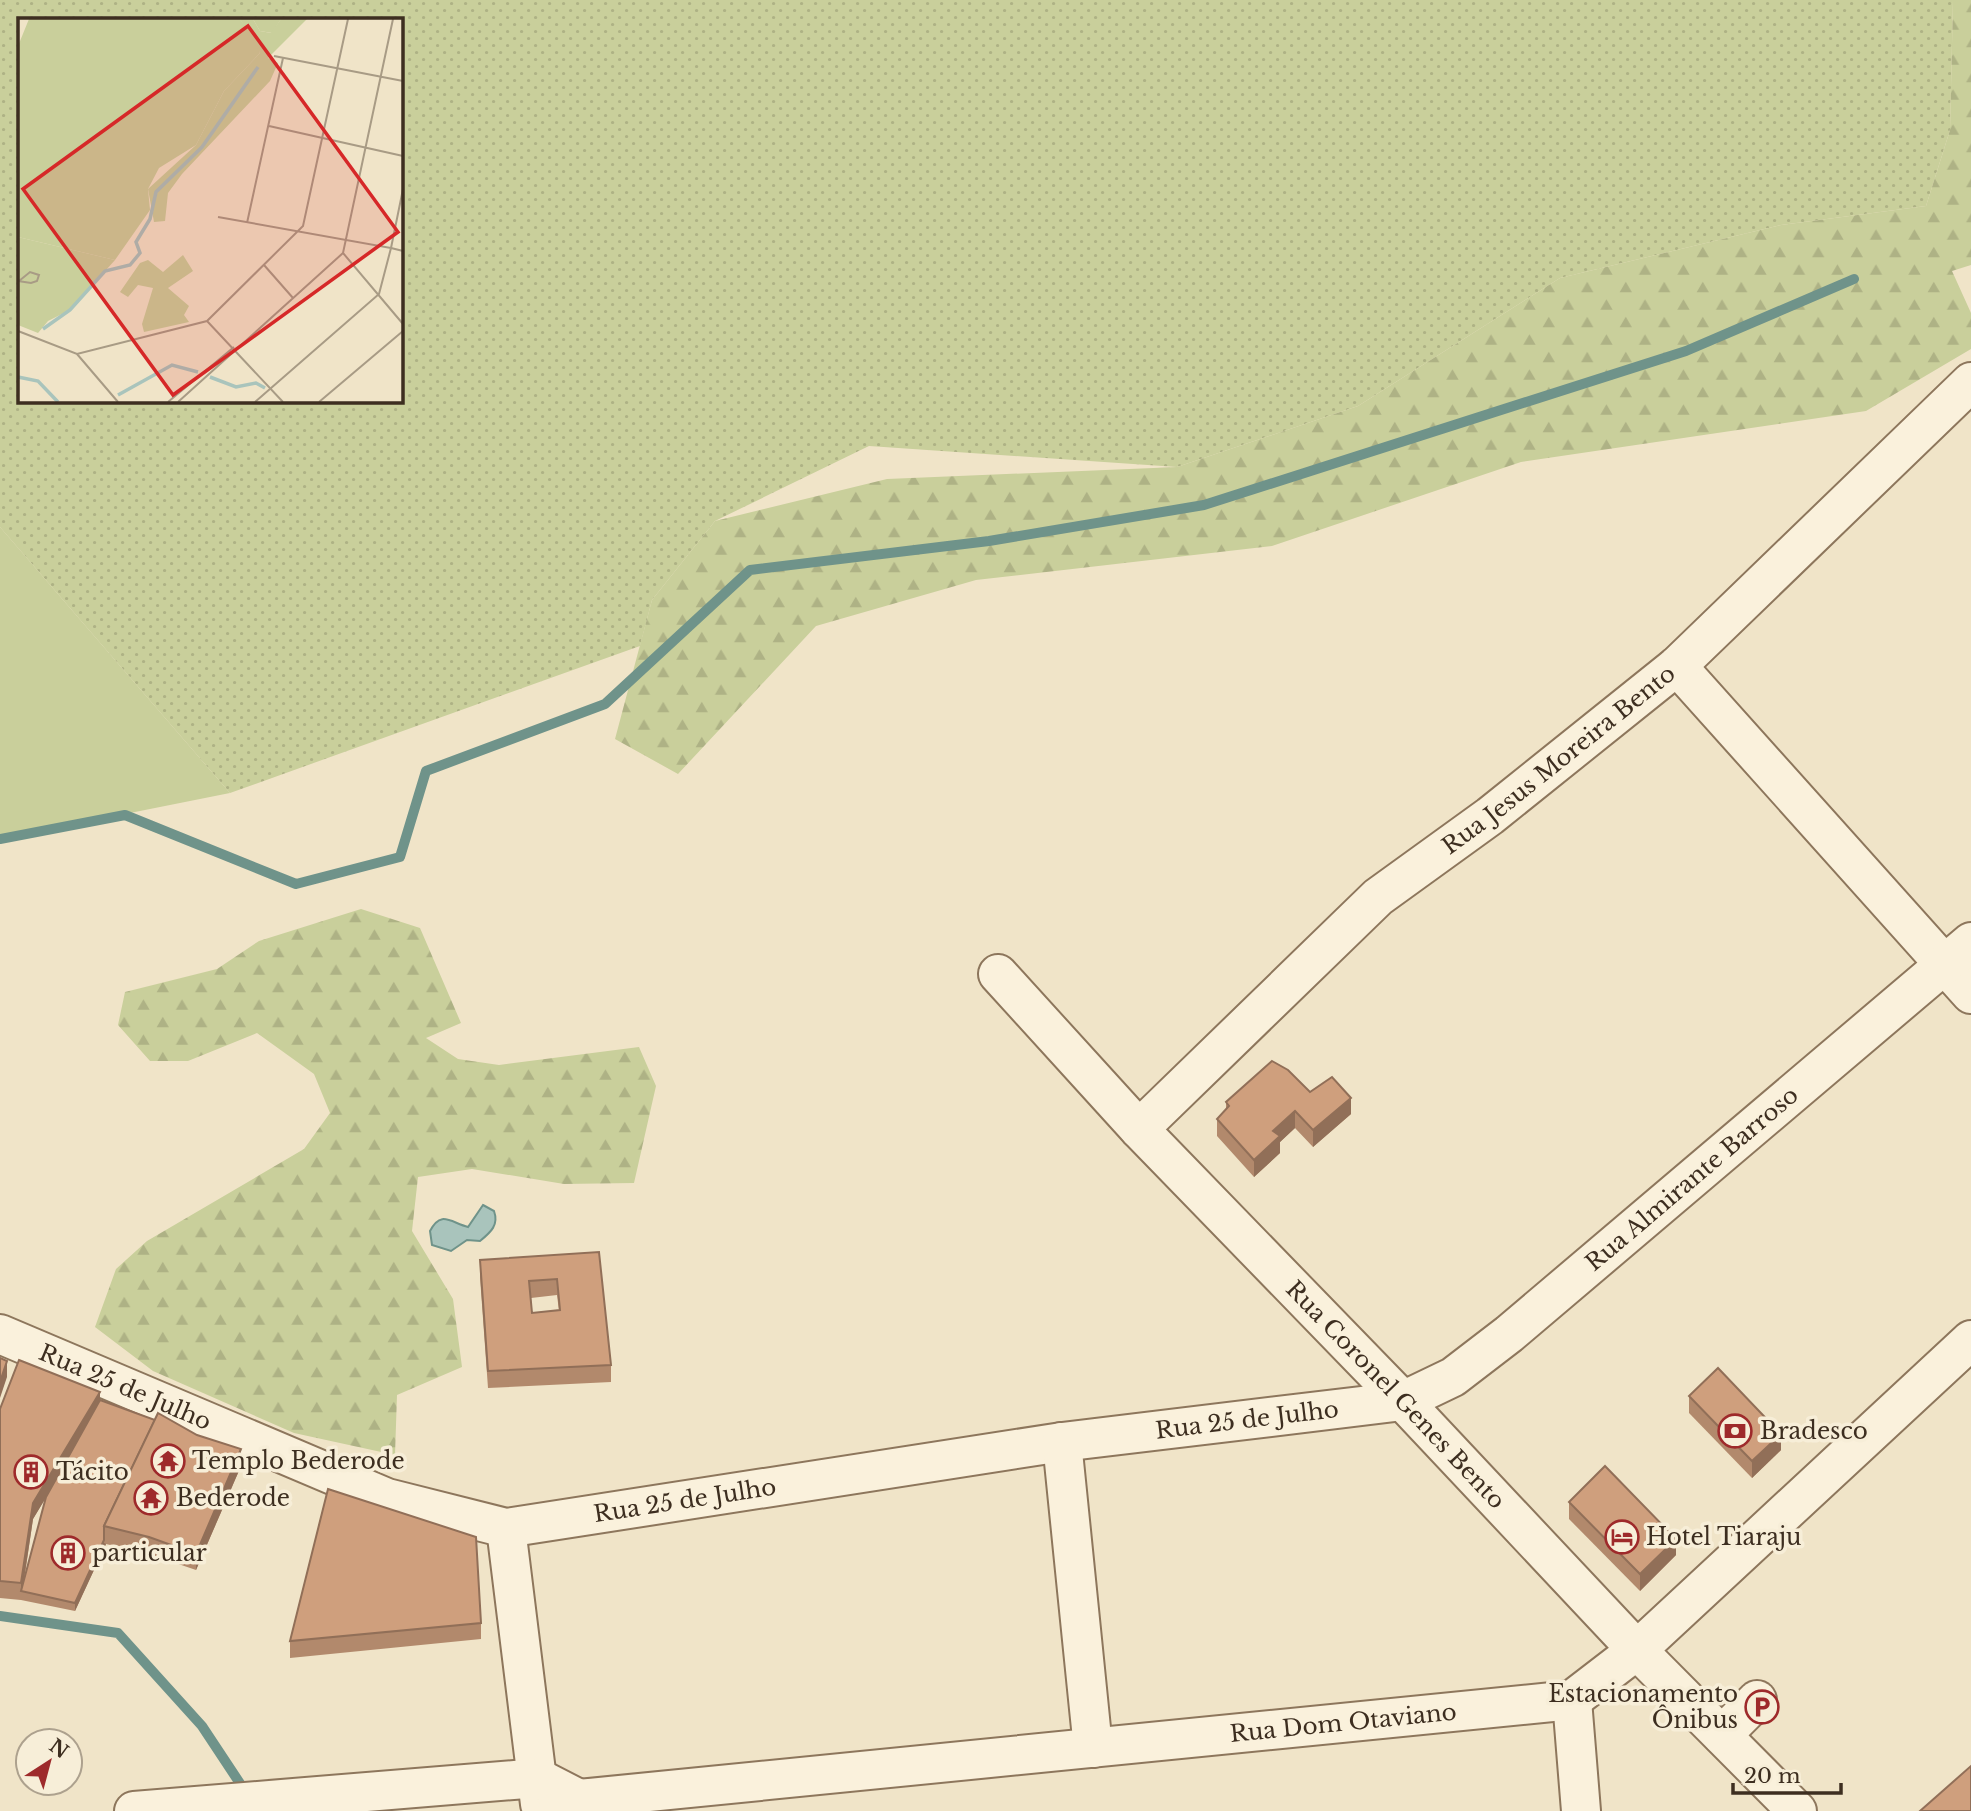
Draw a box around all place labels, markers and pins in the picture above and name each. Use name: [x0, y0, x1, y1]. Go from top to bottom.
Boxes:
bank icon: Bradesco: [1716, 1412, 1754, 1450]
place label: Bradesco: [1760, 1417, 1868, 1445]
temple icon: Templo Bederode: [149, 1442, 187, 1480]
place label: Templo Bederode: [192, 1447, 405, 1475]
building icon: Tácito: [12, 1453, 50, 1491]
place label: Tácito: [56, 1458, 129, 1486]
temple icon: Bederode: [132, 1479, 170, 1517]
place label: Bederode: [176, 1484, 290, 1512]
hotel icon: Hotel Tiaraju: [1603, 1518, 1641, 1556]
place label: Hotel Tiaraju: [1646, 1523, 1801, 1551]
building icon: particular: [49, 1534, 87, 1572]
place label: particular: [92, 1539, 207, 1567]
place label: Estacionamento Ônibus: [1548, 1680, 1738, 1734]
parking icon: Estacionamento Ônibus: [1743, 1688, 1781, 1726]

